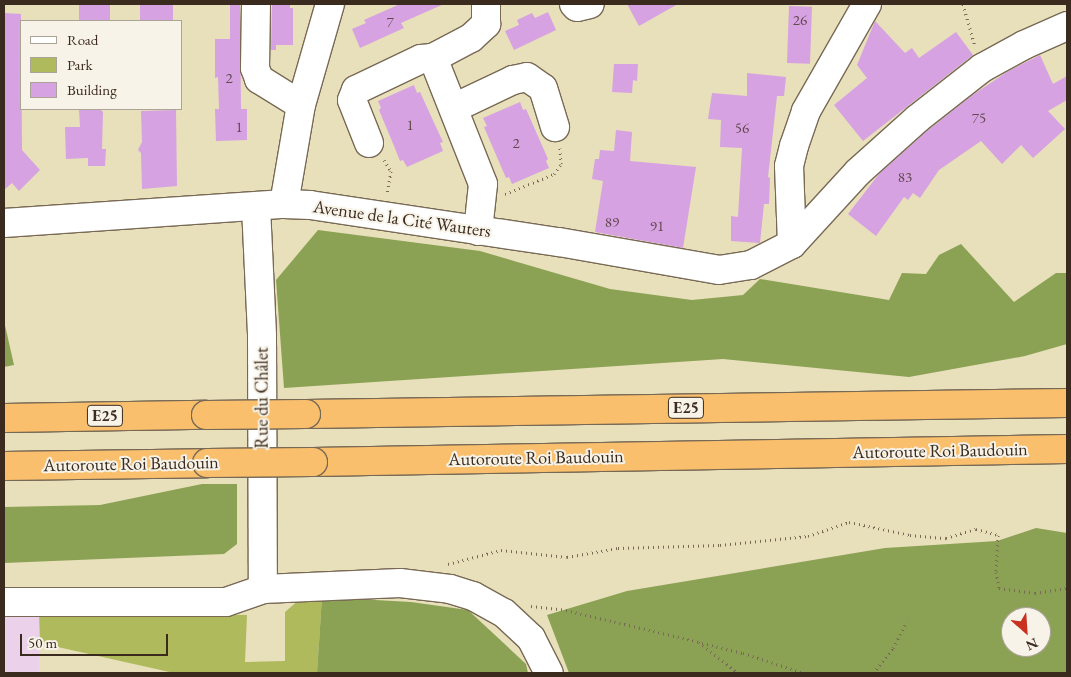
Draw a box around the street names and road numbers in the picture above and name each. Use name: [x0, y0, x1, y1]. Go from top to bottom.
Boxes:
street label: Avenue de la Cité Wauters: [312, 196, 492, 242]
street label: Rue du Châlet: [251, 347, 273, 449]
road number: E25: [667, 394, 705, 422]
road number: E25: [86, 402, 124, 430]
street label: Autoroute Roi Baudouin: [852, 439, 1028, 463]
street label: Autoroute Roi Baudouin: [448, 446, 624, 470]
street label: Autoroute Roi Baudouin: [43, 452, 219, 476]

